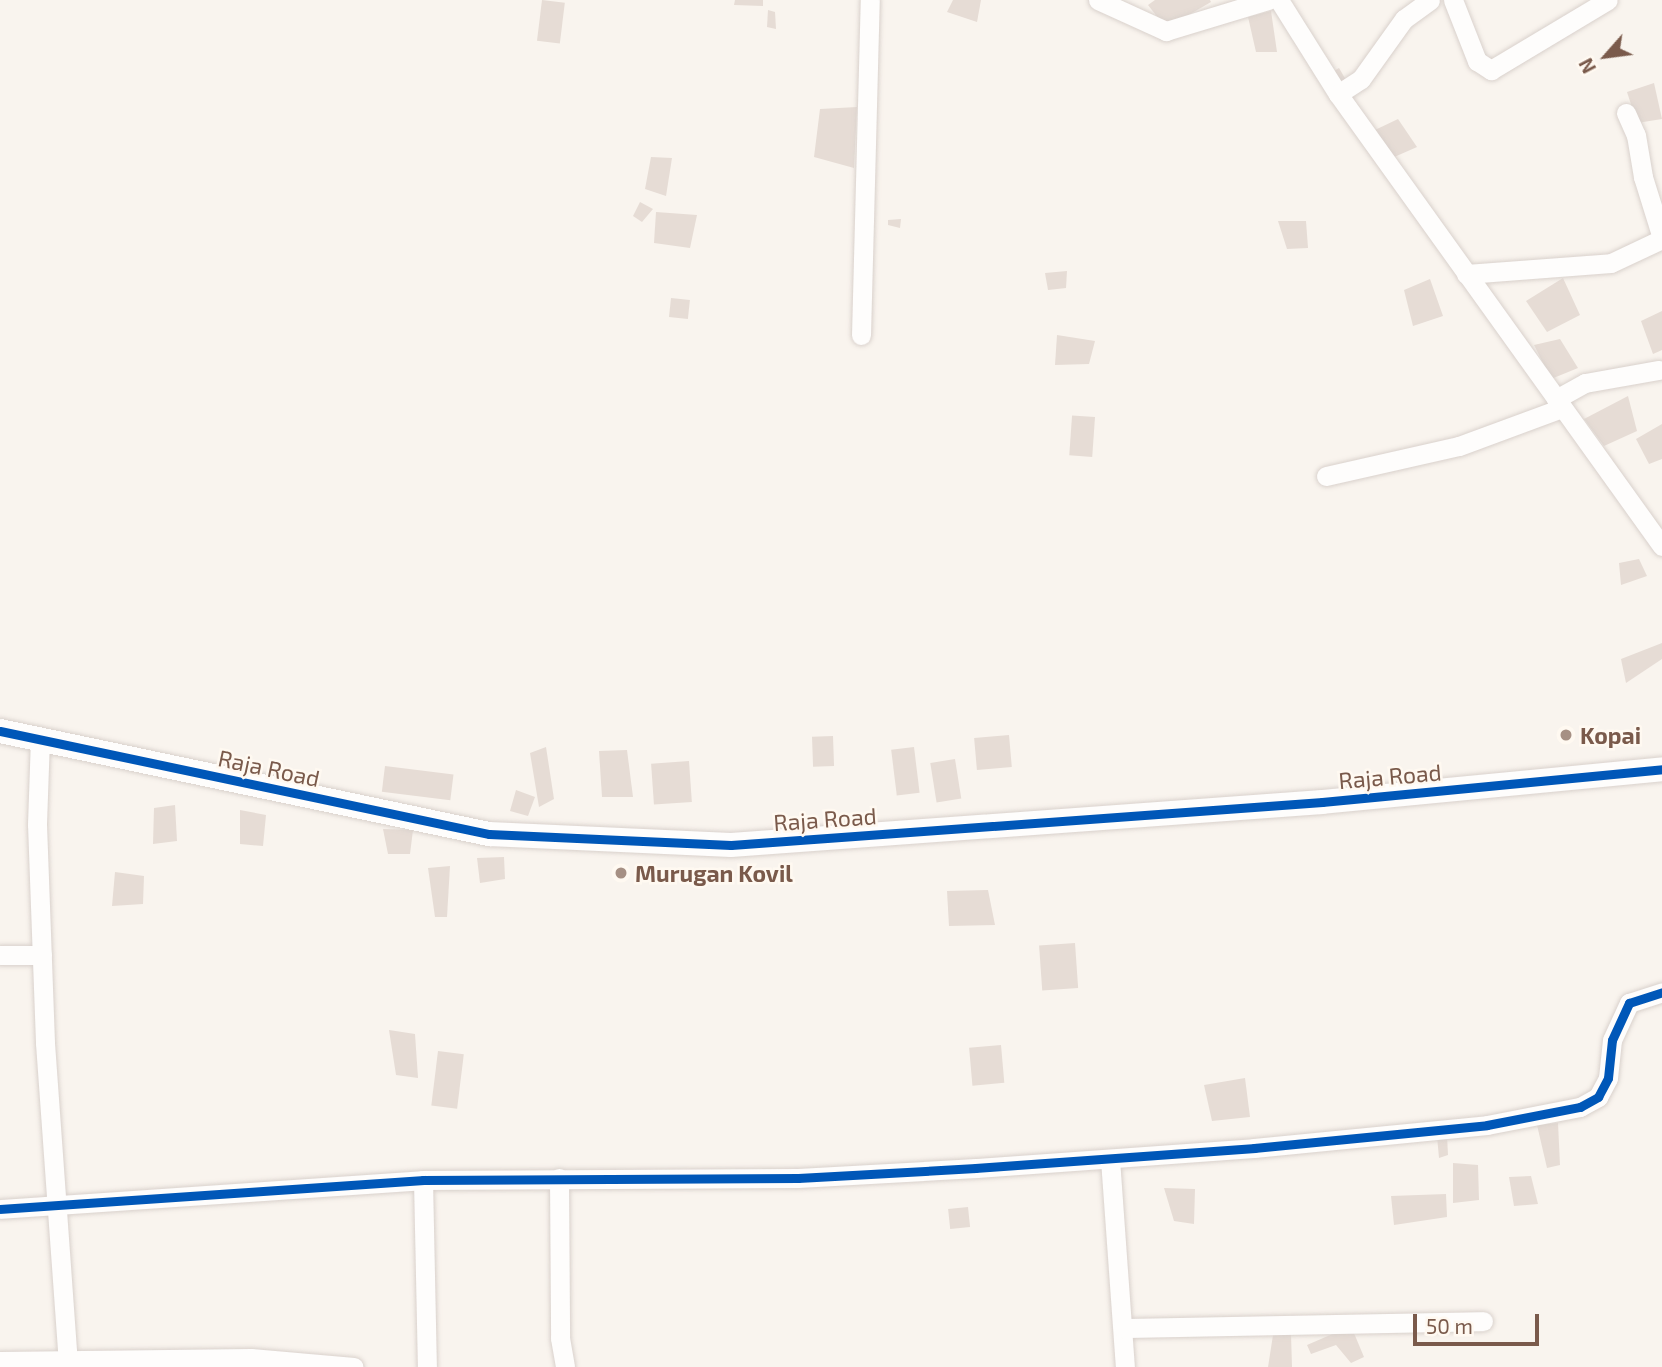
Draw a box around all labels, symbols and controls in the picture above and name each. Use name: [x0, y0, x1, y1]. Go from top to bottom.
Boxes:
north arrow: [1571, 21, 1641, 91]
text: N: [1574, 55, 1600, 78]
place label: Kopai: [1580, 721, 1641, 749]
marker: Kopai: [1558, 727, 1574, 743]
street label: Raja Road: [216, 744, 322, 792]
street label: Raja Road: [1337, 758, 1443, 794]
street label: Raja Road: [773, 802, 877, 836]
place label: Murugan Kovil: [635, 859, 793, 887]
marker: Murugan Kovil: [613, 865, 629, 881]
scale bar: [1417, 1300, 1543, 1344]
text: 50 m: [1426, 1313, 1473, 1338]

